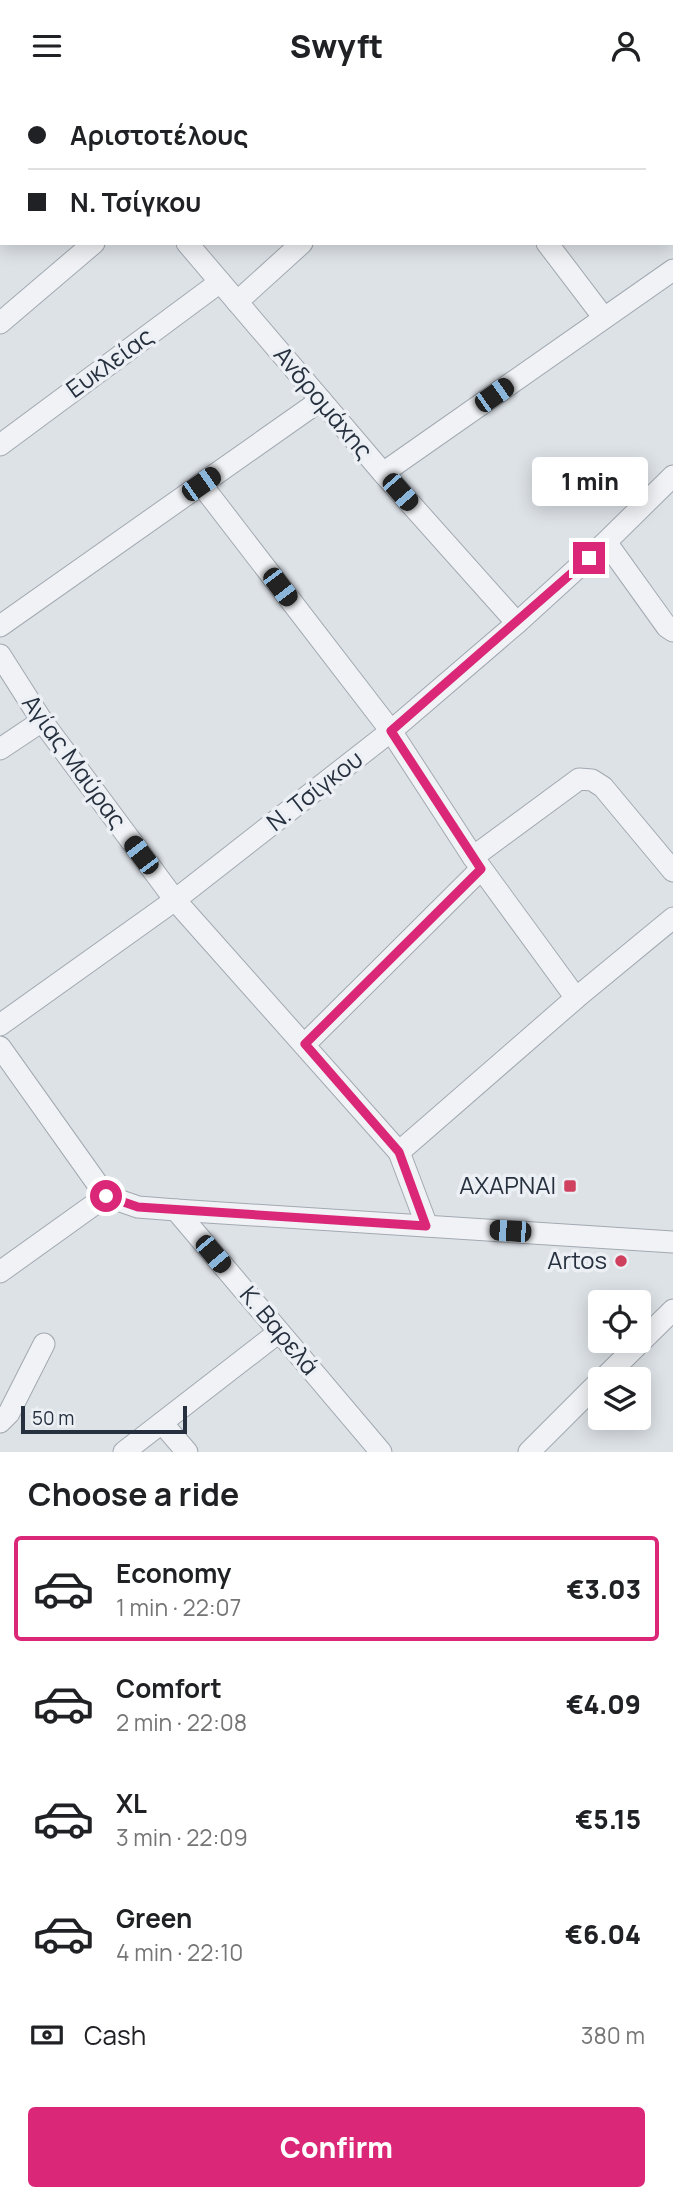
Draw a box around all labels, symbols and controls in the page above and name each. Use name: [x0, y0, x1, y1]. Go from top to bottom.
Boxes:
text: Swyft: [290, 24, 383, 68]
icon: menu: [28, 27, 66, 65]
icon: person: [607, 27, 645, 65]
text: Αριστοτέλους: [70, 117, 248, 153]
text: Ν. Τσίγκου: [70, 184, 201, 220]
street label: Ευκλείας: [59, 319, 159, 405]
street label: Ανδρομάχης: [267, 339, 381, 465]
car: [471, 374, 518, 416]
callout: 1 min: [531, 456, 647, 505]
car: [178, 463, 225, 505]
text: 1 min: [561, 465, 619, 497]
car: [379, 469, 422, 515]
route end: [573, 542, 605, 574]
car: [259, 564, 302, 610]
street label: Αγίας Μαύρας: [15, 688, 135, 835]
street label: Ν. Τσίγκου: [259, 742, 369, 838]
car: [120, 832, 163, 878]
place label: ΑΧΑΡΝΑΙ: [459, 1168, 556, 1201]
marker: ΑΧΑΡΝΑΙ: [562, 1178, 578, 1194]
route start: [90, 1180, 122, 1212]
car: [489, 1219, 532, 1243]
car: [192, 1231, 235, 1277]
place label: Artos: [547, 1243, 607, 1276]
marker: Artos: [613, 1253, 629, 1269]
street label: Κ. Βαρελά: [233, 1279, 327, 1381]
map controls: [588, 1290, 651, 1430]
button: locate: [588, 1290, 651, 1353]
button: layers: [588, 1367, 651, 1430]
scale bar: [21, 1403, 187, 1435]
text: 50 m: [32, 1405, 74, 1431]
text: Choose a ride: [28, 1472, 239, 1516]
text: Economy: [116, 1555, 231, 1591]
icon: car: [32, 1557, 95, 1620]
text: €3.03: [566, 1571, 641, 1607]
text: 1 min · 22:07: [116, 1591, 241, 1623]
text: Comfort: [116, 1670, 222, 1706]
icon: car: [32, 1672, 95, 1735]
text: €4.09: [566, 1686, 641, 1722]
text: 2 min · 22:08: [116, 1706, 247, 1738]
text: XL: [116, 1785, 147, 1821]
icon: car: [32, 1787, 95, 1850]
text: €5.15: [575, 1801, 641, 1837]
text: 3 min · 22:09: [116, 1821, 248, 1853]
text: Green: [116, 1900, 192, 1936]
icon: car: [32, 1902, 95, 1965]
text: €6.04: [565, 1916, 641, 1952]
text: 4 min · 22:10: [116, 1936, 243, 1968]
icon: cash: [28, 2016, 66, 2054]
text: Cash: [84, 2017, 146, 2053]
text: 380 m: [581, 2019, 645, 2051]
button: Confirm: [28, 2107, 645, 2187]

